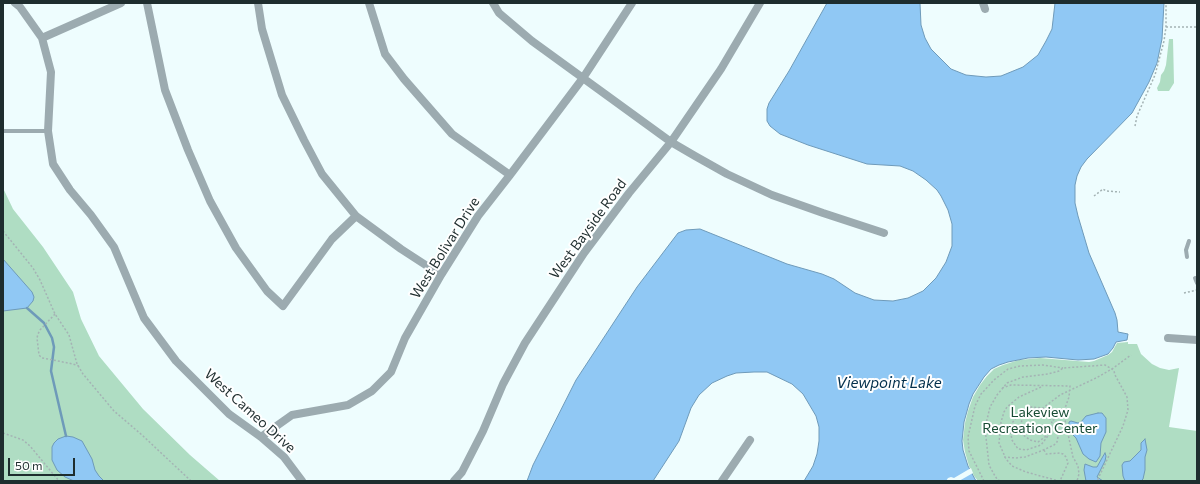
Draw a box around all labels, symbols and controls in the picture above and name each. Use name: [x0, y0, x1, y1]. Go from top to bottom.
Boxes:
street label: West Bayside Road: [546, 176, 630, 282]
street label: West Bolivar Drive: [407, 194, 483, 302]
street label: West Cameo Drive: [201, 366, 299, 456]
water label: Viewpoint Lake: [836, 374, 942, 392]
park label: Lakeview Recreation Center: [982, 404, 1098, 436]
scale bar: [10, 450, 77, 476]
text: 50 m: [15, 458, 43, 472]

